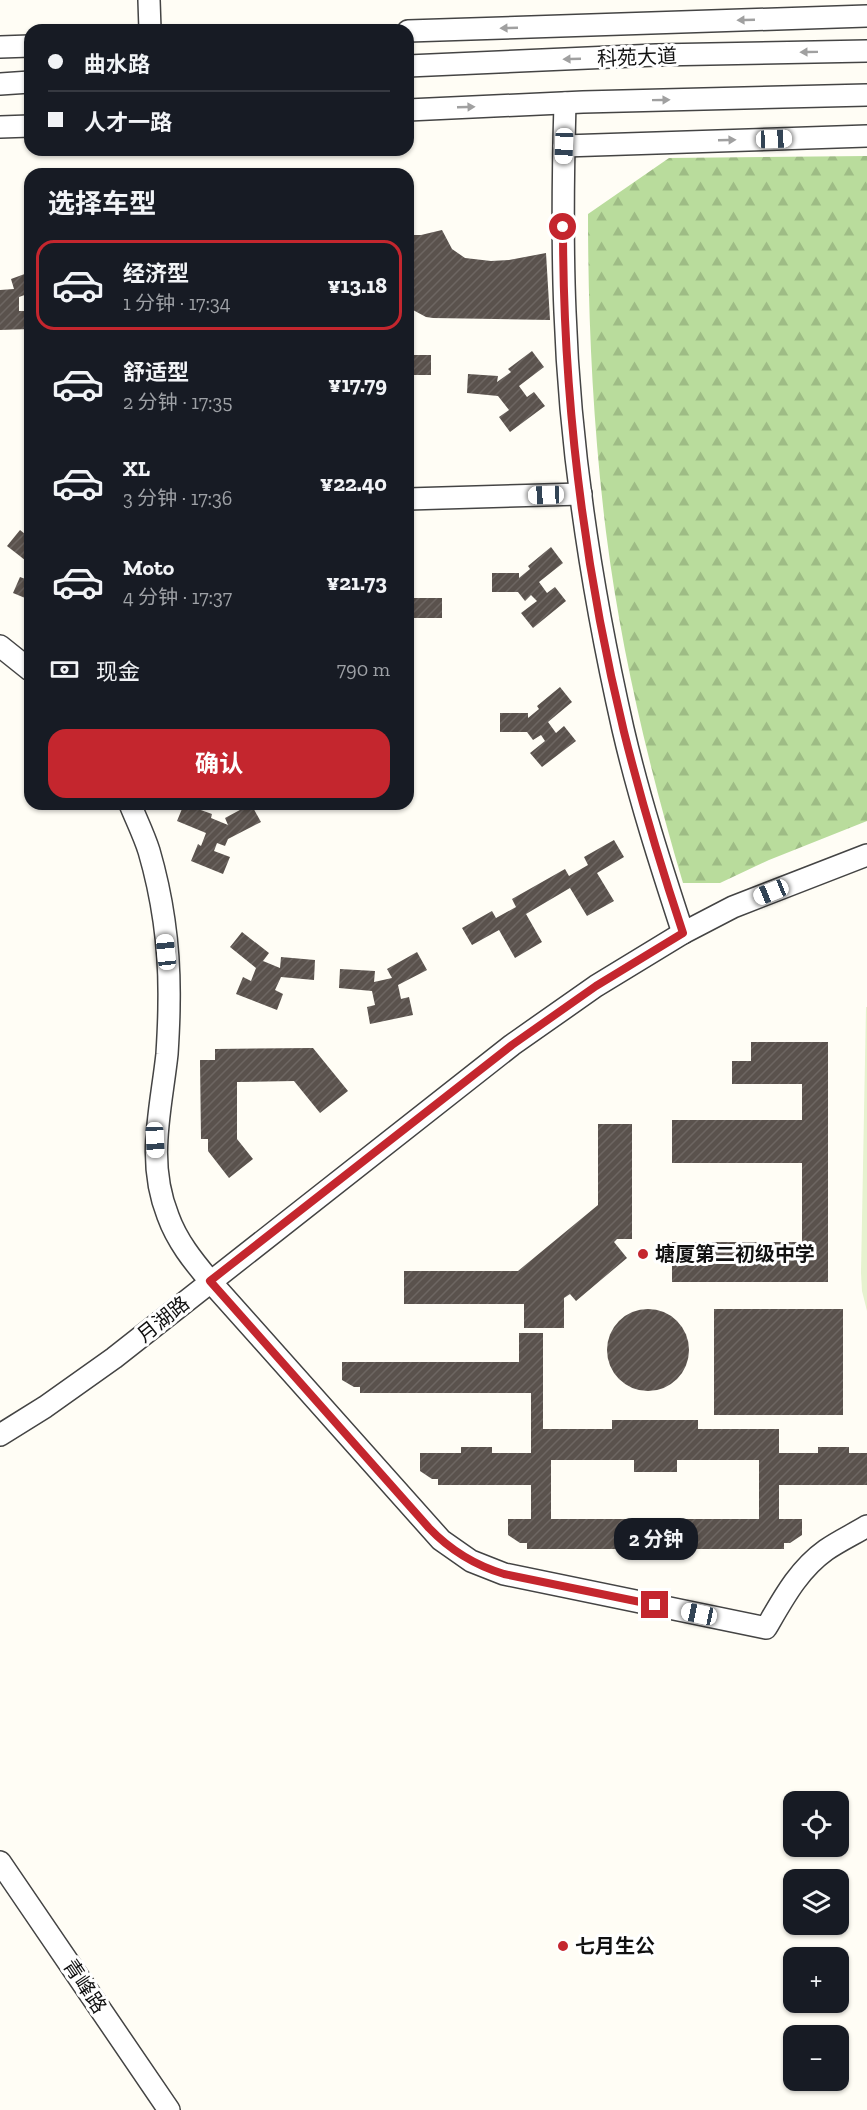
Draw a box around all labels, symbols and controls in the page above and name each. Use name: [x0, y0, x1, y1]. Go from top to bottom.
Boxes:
one-way arrow: [736, 15, 755, 25]
one-way arrow: [499, 23, 518, 32]
street label: 科苑大道: [597, 44, 677, 70]
one-way arrow: [799, 47, 818, 57]
text: 曲水路: [84, 51, 150, 78]
one-way arrow: [562, 54, 581, 64]
one-way arrow: [652, 95, 671, 105]
one-way arrow: [457, 103, 476, 112]
text: 人才一路: [84, 109, 172, 136]
car: [554, 128, 574, 164]
car: [756, 129, 792, 149]
one-way arrow: [718, 136, 737, 145]
text: 选择车型: [48, 188, 156, 220]
route start: [549, 213, 576, 240]
icon: car: [51, 258, 105, 312]
text: 经济型: [123, 260, 189, 287]
text: ¥13.18: [328, 272, 387, 299]
text: 1 分钟 · 17:34: [123, 291, 231, 315]
icon: car: [51, 357, 105, 411]
text: 舒适型: [123, 359, 189, 386]
text: ¥17.79: [328, 371, 387, 398]
text: 2 分钟 · 17:35: [123, 390, 233, 414]
text: XL: [123, 455, 150, 482]
icon: car: [51, 456, 105, 510]
text: ¥22.40: [320, 470, 387, 497]
car: [528, 485, 564, 505]
text: 3 分钟 · 17:36: [123, 486, 232, 510]
text: Moto: [123, 554, 174, 581]
icon: car: [51, 555, 105, 609]
text: ¥21.73: [326, 569, 387, 596]
text: 4 分钟 · 17:37: [123, 585, 232, 609]
icon: cash: [48, 653, 81, 686]
text: 790 m: [337, 657, 390, 681]
text: 现金: [96, 658, 140, 685]
button: 确认: [48, 729, 390, 798]
car: [751, 877, 791, 907]
car: [155, 933, 177, 971]
car: [145, 1122, 165, 1158]
place label: 塘厦第二初级中学: [655, 1242, 815, 1266]
marker: 塘厦第二初级中学: [636, 1247, 650, 1261]
street label: 月湖路: [132, 1291, 194, 1347]
callout: 2 分钟: [613, 1518, 697, 1560]
text: 2 分钟: [629, 1527, 683, 1551]
route end: [641, 1591, 668, 1618]
car: [680, 1601, 718, 1627]
map controls: [783, 1791, 849, 2091]
button: locate: [783, 1791, 849, 1857]
button: layers: [783, 1869, 849, 1935]
place label: 七月生公: [575, 1934, 655, 1958]
marker: 七月生公: [556, 1939, 570, 1953]
button: +: [783, 1947, 849, 2013]
street label: 青峰路: [58, 1954, 112, 2018]
button: −: [783, 2025, 849, 2091]

